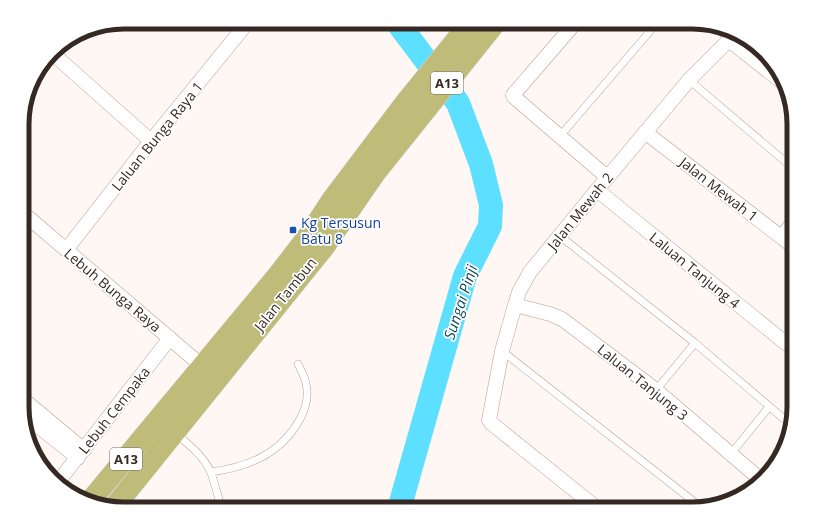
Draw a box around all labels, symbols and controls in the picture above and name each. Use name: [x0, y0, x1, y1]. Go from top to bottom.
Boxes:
road number: A13: [431, 72, 463, 94]
street label: Laluan Bunga Raya 1: [107, 77, 207, 195]
street label: Jalan Mewah 1: [674, 151, 762, 226]
street label: Jalan Mewah 2: [542, 168, 617, 255]
place label: Kg Tersusun Batu 8: [301, 213, 381, 248]
marker: Kg Tersusun Batu 8: [288, 225, 298, 235]
street label: Laluan Tanjung 4: [646, 228, 744, 312]
street label: Lebuh Bunga Raya: [61, 244, 165, 336]
street label: Jalan Tambun: [248, 253, 320, 336]
water label: Sungai Pinji: [439, 262, 482, 342]
street label: Laluan Tanjung 3: [594, 340, 692, 424]
street label: Lebuh Cempaka: [74, 363, 154, 457]
road number: A13: [110, 448, 142, 470]

